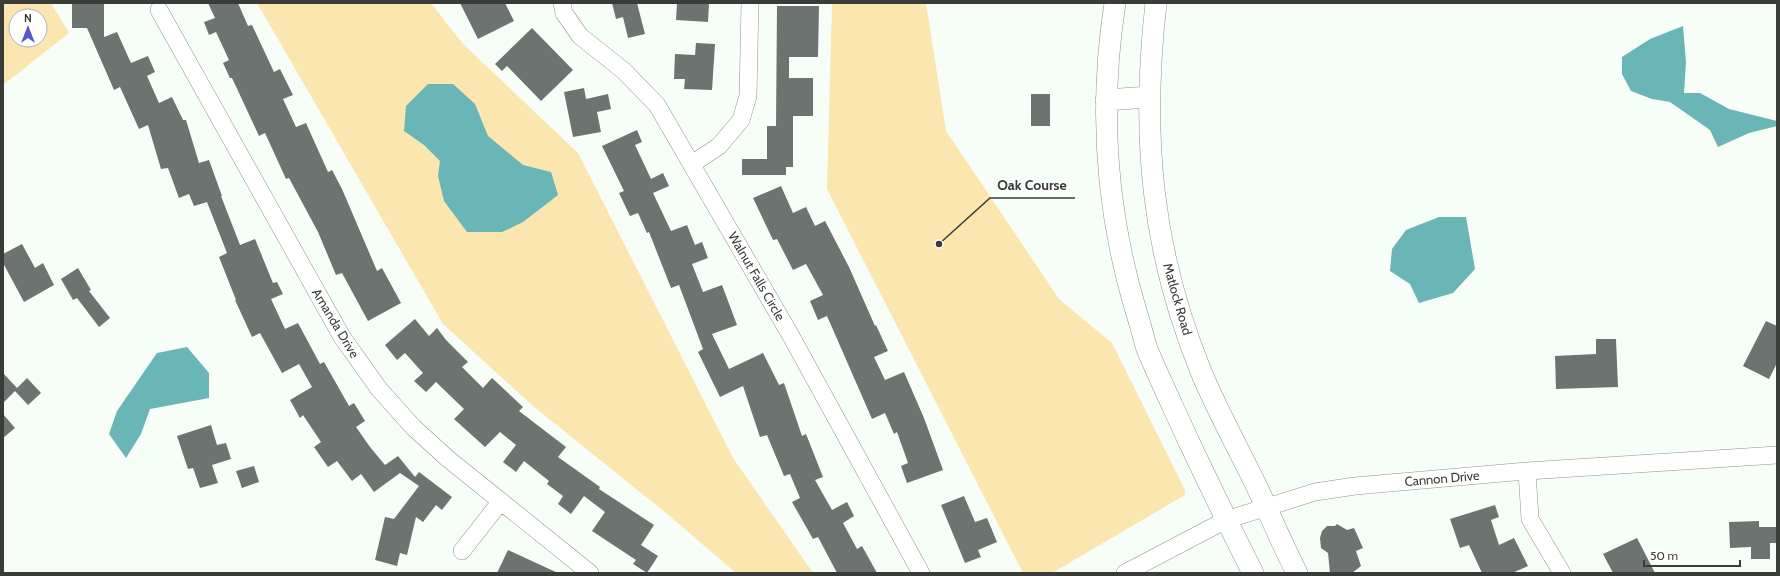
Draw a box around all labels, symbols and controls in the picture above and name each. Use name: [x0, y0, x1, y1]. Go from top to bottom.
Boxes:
north arrow: [8, 8, 48, 48]
text: N: [24, 11, 32, 25]
callout: Oak Course: [990, 172, 1075, 198]
text: Oak Course: [997, 176, 1067, 194]
street label: Walnut Falls Circle: [725, 229, 789, 324]
street label: Matlock Road: [1160, 261, 1196, 337]
street label: Amanda Drive: [309, 285, 363, 361]
street label: Cannon Drive: [1404, 467, 1481, 489]
scale bar: [1644, 542, 1740, 568]
text: 50 m: [1650, 548, 1678, 563]

